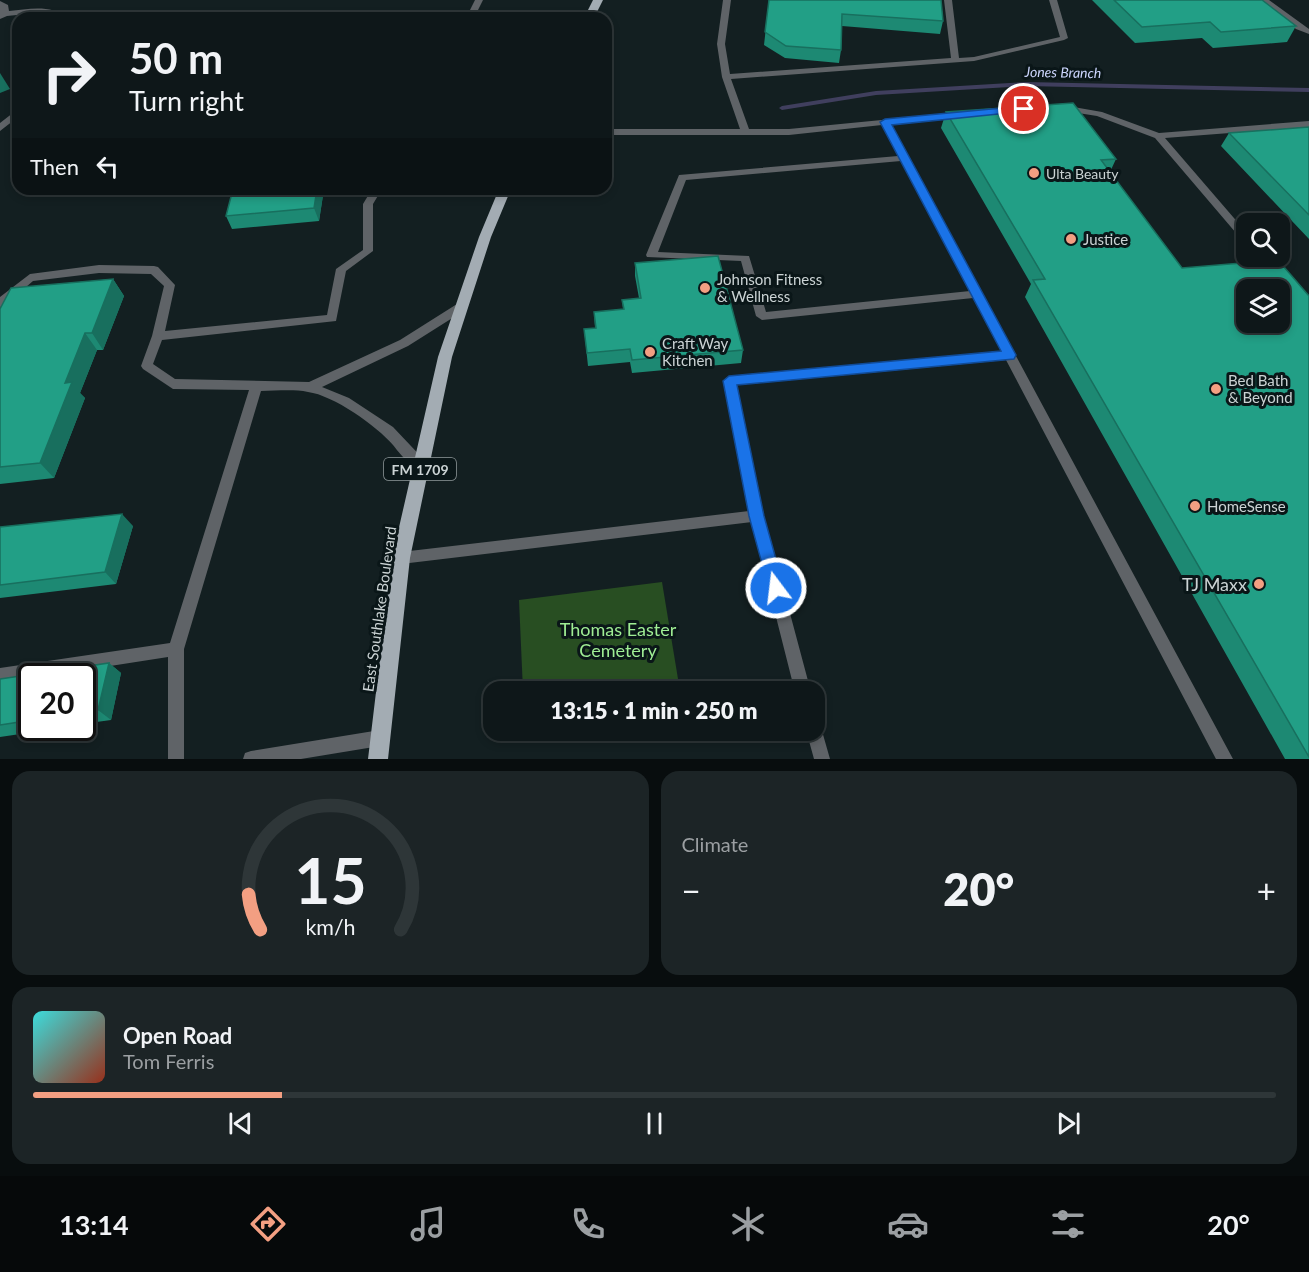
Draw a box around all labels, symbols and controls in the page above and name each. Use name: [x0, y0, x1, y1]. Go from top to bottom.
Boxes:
text: 50 m: [129, 33, 223, 83]
icon: right: [30, 36, 108, 114]
water label: Jones Branch: [1024, 63, 1101, 81]
pin: [998, 83, 1049, 134]
text: Turn right: [129, 84, 244, 117]
icon: arrive: [1007, 92, 1040, 125]
icon: left: [91, 150, 124, 183]
text: Then: [30, 153, 79, 180]
place label: Ulta Beauty: [1046, 165, 1119, 182]
marker: Ulta Beauty: [1027, 166, 1041, 180]
map controls: [1236, 213, 1290, 333]
button: search: [1236, 213, 1290, 267]
place label: Justice: [1083, 230, 1128, 248]
marker: Justice: [1064, 232, 1078, 246]
place label: Johnson Fitness & Wellness: [717, 270, 822, 305]
button: layers: [1236, 279, 1290, 333]
marker: Johnson Fitness & Wellness: [698, 281, 712, 295]
place label: Craft Way Kitchen: [662, 334, 729, 369]
marker: Craft Way Kitchen: [643, 345, 657, 359]
place label: Bed Bath & Beyond: [1228, 371, 1293, 406]
marker: Bed Bath & Beyond: [1209, 382, 1223, 396]
road number: FM 1709: [384, 458, 456, 480]
place label: HomeSense: [1207, 497, 1286, 515]
marker: HomeSense: [1188, 499, 1202, 513]
street label: East Southlake Boulevard: [358, 525, 400, 693]
position arrow: [744, 556, 808, 620]
place label: TJ Maxx: [1182, 573, 1247, 595]
marker: TJ Maxx: [1252, 577, 1266, 591]
park label: Thomas Easter Cemetery: [560, 618, 677, 661]
speed limit sign: 20: [18, 663, 96, 741]
text: 13:15 · 1 min · 250 m: [551, 697, 757, 724]
text: Climate: [682, 832, 748, 856]
text: 15: [294, 842, 366, 917]
text: 20°: [943, 862, 1014, 916]
text: −: [682, 870, 701, 910]
text: +: [1257, 870, 1276, 910]
text: km/h: [305, 914, 355, 940]
text: Open Road: [123, 1022, 232, 1049]
text: Tom Ferris: [123, 1049, 214, 1073]
icon: previous: [224, 1107, 257, 1140]
icon: pause: [638, 1107, 671, 1140]
icon: next: [1052, 1107, 1085, 1140]
icon: directions: [247, 1203, 289, 1245]
icon: music: [407, 1203, 449, 1245]
icon: phone: [567, 1203, 609, 1245]
icon: climate: [727, 1203, 769, 1245]
icon: car: [887, 1203, 929, 1245]
icon: filters: [1047, 1203, 1089, 1245]
text: 13:14: [59, 1208, 129, 1241]
text: 20°: [1207, 1208, 1250, 1241]

